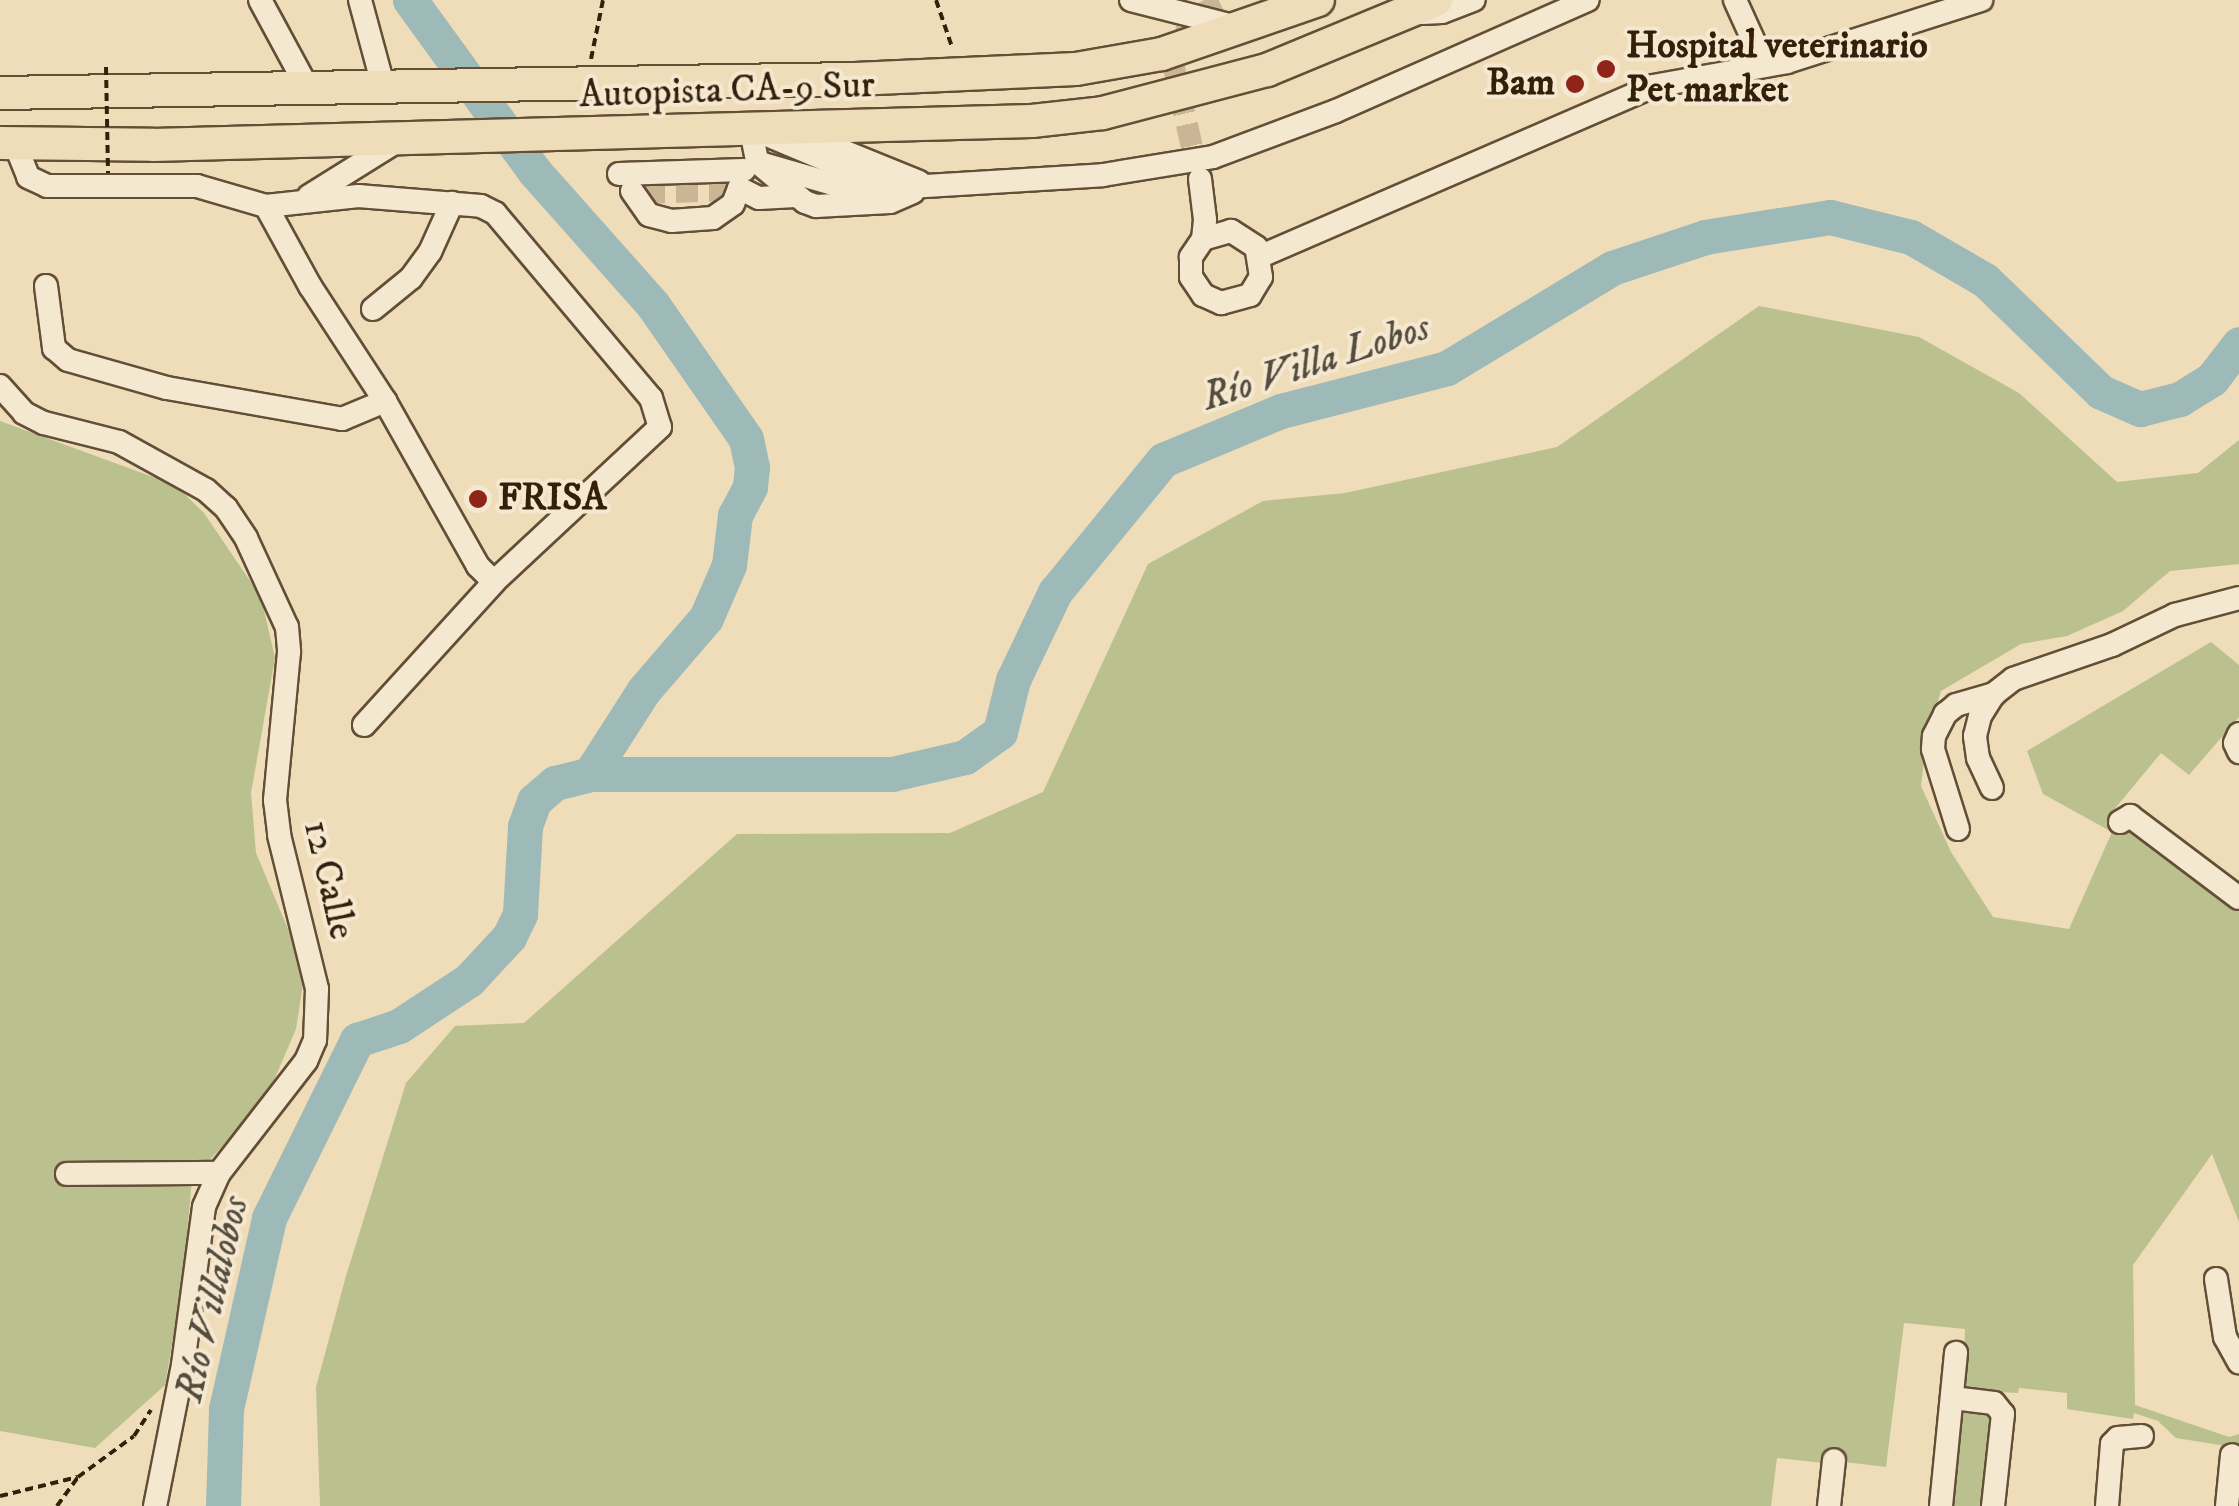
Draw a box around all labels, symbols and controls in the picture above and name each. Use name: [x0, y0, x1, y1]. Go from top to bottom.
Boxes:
place label: Hospital veterinario Pet market: [1626, 24, 1928, 113]
marker: Hospital veterinario Pet market: [1595, 58, 1617, 80]
place label: Bam: [1486, 61, 1555, 107]
street label: Autopista CA-9 Sur: [578, 63, 876, 119]
marker: Bam: [1564, 73, 1586, 95]
water label: Río Villa Lobos: [1196, 304, 1436, 422]
place label: FRISA: [498, 476, 606, 522]
marker: FRISA: [467, 488, 489, 510]
street label: 12 Calle: [292, 816, 364, 944]
water label: Río Villalobos: [166, 1192, 260, 1406]

